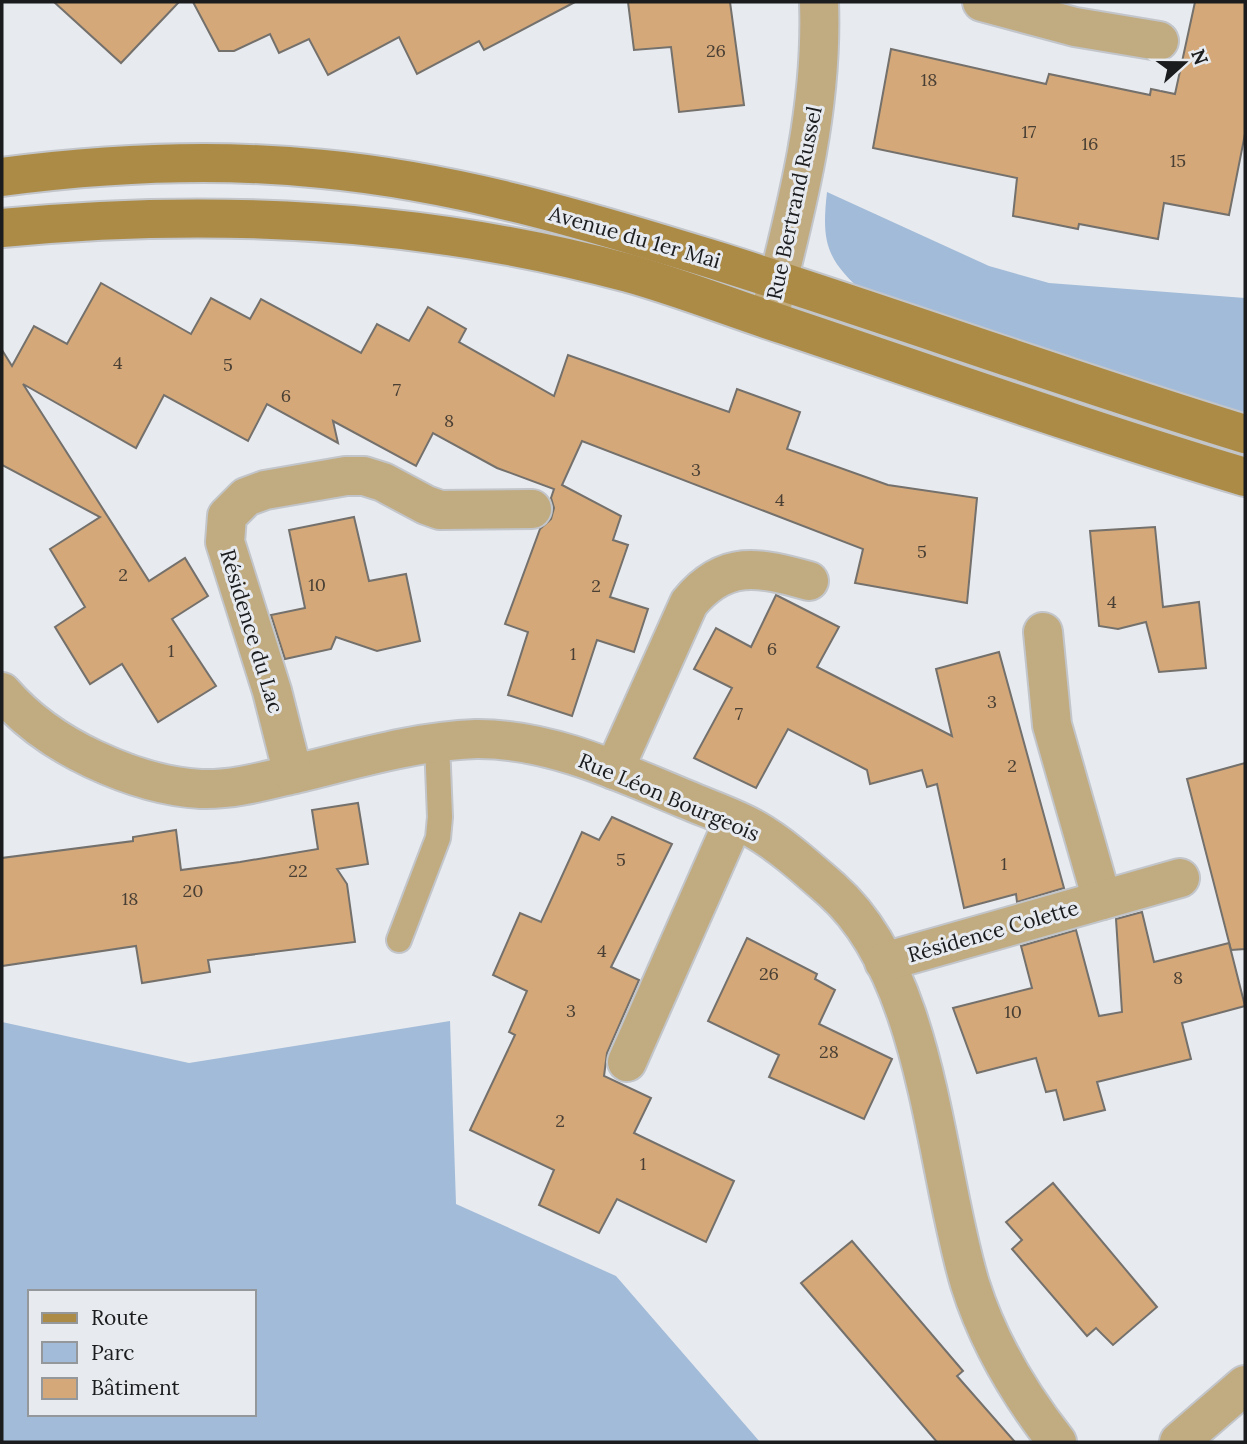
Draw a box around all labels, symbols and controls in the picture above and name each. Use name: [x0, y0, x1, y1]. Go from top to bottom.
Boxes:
north arrow: [1149, 28, 1219, 98]
house number: 26: [706, 39, 726, 62]
text: N: [1186, 46, 1214, 68]
house number: 18: [921, 68, 937, 91]
street label: Rue Bertrand Russel: [760, 104, 828, 302]
house number: 17: [1022, 120, 1036, 143]
house number: 16: [1082, 132, 1098, 155]
house number: 15: [1170, 149, 1186, 172]
street label: Avenue du 1er Mai: [545, 199, 724, 274]
house number: 4: [113, 351, 123, 374]
house number: 5: [223, 353, 233, 376]
house number: 7: [393, 378, 401, 401]
house number: 6: [281, 384, 291, 407]
house number: 8: [444, 409, 454, 432]
house number: 3: [691, 458, 701, 481]
house number: 4: [775, 488, 785, 511]
house number: 5: [917, 540, 927, 563]
street label: Résidence du Lac: [214, 546, 290, 716]
house number: 2: [118, 563, 128, 586]
house number: 10: [308, 573, 326, 596]
house number: 2: [591, 574, 601, 597]
house number: 4: [1107, 590, 1117, 613]
house number: 6: [767, 637, 777, 660]
house number: 1: [168, 639, 174, 662]
house number: 1: [570, 642, 576, 665]
house number: 3: [987, 690, 997, 713]
house number: 7: [735, 702, 743, 725]
street label: Rue Léon Bourgeois: [574, 747, 764, 847]
house number: 2: [1007, 754, 1017, 777]
house number: 5: [616, 848, 626, 871]
house number: 1: [1001, 852, 1007, 875]
house number: 22: [288, 859, 308, 882]
house number: 20: [183, 879, 203, 902]
house number: 18: [122, 887, 138, 910]
street label: Résidence Colette: [904, 894, 1082, 968]
house number: 4: [597, 939, 607, 962]
house number: 26: [759, 962, 779, 985]
house number: 8: [1173, 966, 1183, 989]
house number: 3: [566, 999, 576, 1022]
house number: 10: [1004, 1000, 1022, 1023]
house number: 28: [819, 1040, 839, 1063]
house number: 2: [555, 1109, 565, 1132]
house number: 1: [640, 1152, 646, 1175]
legend: [28, 1290, 256, 1416]
text: Route: [91, 1304, 148, 1331]
text: Parc: [91, 1339, 135, 1366]
text: Bâtiment: [91, 1374, 180, 1401]

